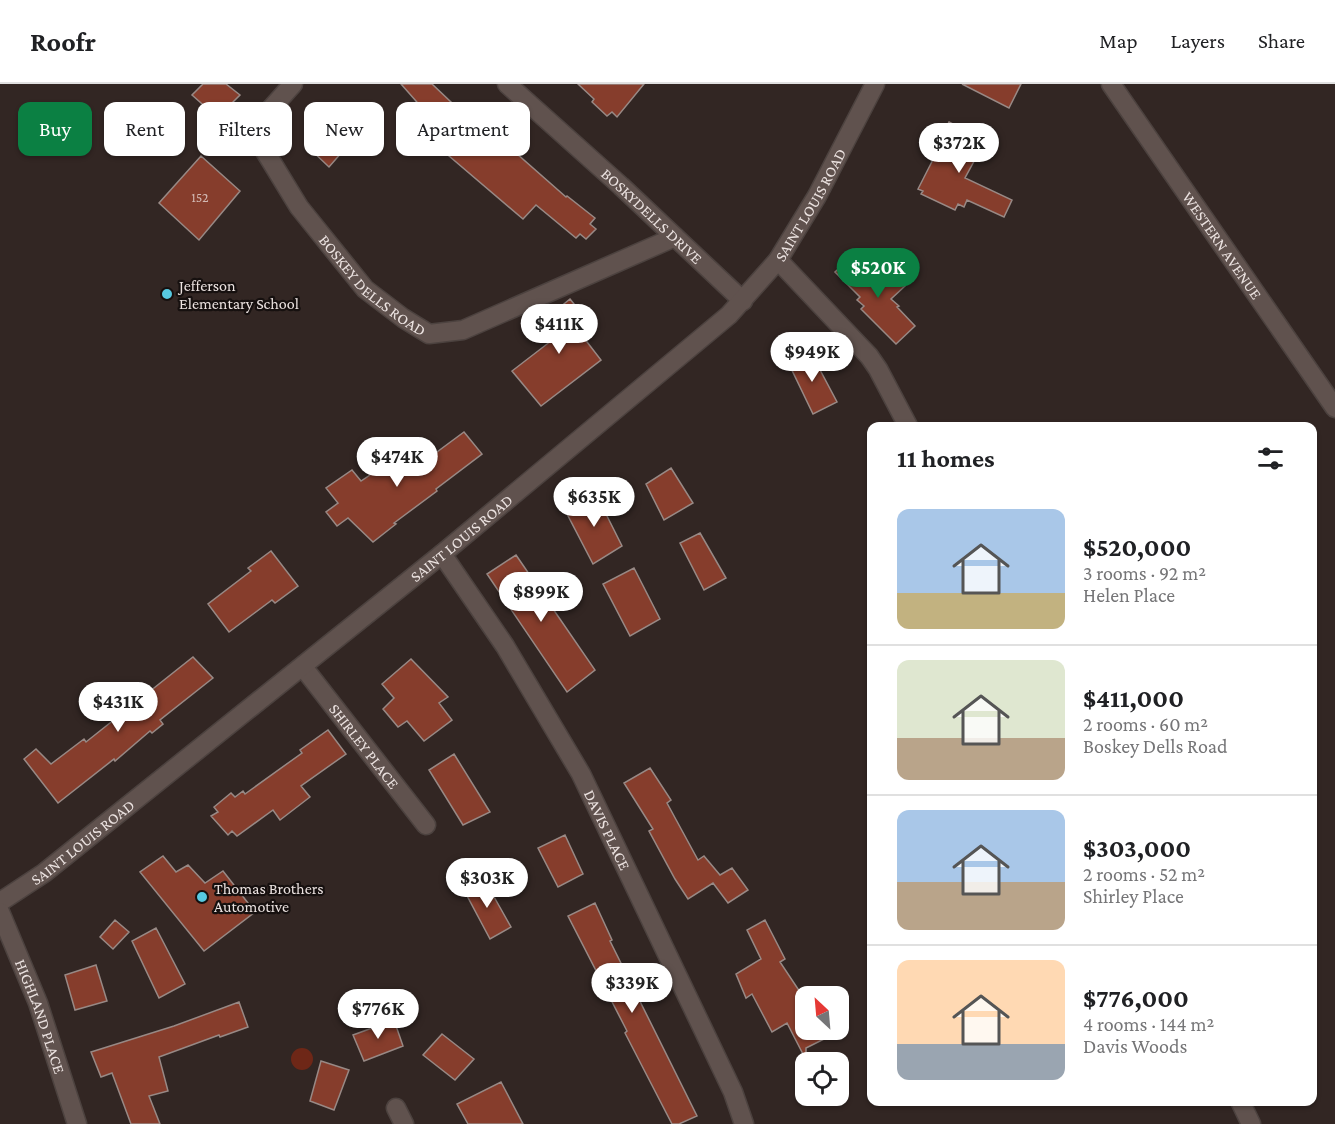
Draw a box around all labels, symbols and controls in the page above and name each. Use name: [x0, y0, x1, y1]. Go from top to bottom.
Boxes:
text: Roofr: [30, 26, 96, 57]
text: Map: [1099, 29, 1138, 53]
text: Layers: [1171, 29, 1225, 53]
text: Share: [1258, 29, 1305, 53]
chip: Buy: [18, 102, 92, 156]
chip: Rent: [104, 102, 185, 156]
chip: Filters: [197, 102, 292, 156]
chip: New: [304, 102, 384, 156]
chip: Apartment: [396, 102, 530, 156]
pin: $372K: [917, 123, 1001, 174]
text: $372K: [933, 131, 985, 153]
street label: SAINT LOUIS ROAD: [771, 146, 849, 264]
street label: BOSKYDELLS DRIVE: [598, 165, 706, 267]
house number: 152: [191, 189, 209, 205]
street label: WESTERN AVENUE: [1179, 189, 1265, 303]
street label: BOSKEY DELLS ROAD: [316, 231, 429, 339]
pin: $520K: [836, 248, 920, 299]
text: $520K: [851, 256, 905, 278]
place label: Jefferson Elementary School: [177, 277, 299, 313]
marker: Jefferson Elementary School: [160, 287, 174, 301]
pin: $411K: [517, 304, 601, 355]
text: $411K: [535, 312, 583, 334]
pin: $949K: [770, 332, 854, 383]
text: $949K: [785, 340, 839, 362]
pin: $474K: [355, 437, 439, 488]
icon: filters: [1254, 442, 1287, 475]
text: 11 homes: [897, 444, 995, 473]
text: $474K: [371, 445, 423, 467]
pin: $635K: [552, 477, 636, 528]
text: $635K: [568, 485, 620, 507]
street label: SAINT LOUIS ROAD: [407, 491, 516, 585]
icon: home: [945, 533, 1017, 605]
text: $520,000: [1083, 533, 1191, 562]
text: 3 rooms · 92 m²: [1083, 562, 1206, 584]
pin: $899K: [499, 572, 583, 623]
text: $899K: [513, 580, 569, 602]
text: Helen Place: [1083, 584, 1175, 606]
pin: $431K: [76, 682, 160, 733]
icon: home: [945, 684, 1017, 756]
text: $411,000: [1083, 684, 1184, 713]
text: $431K: [93, 690, 143, 712]
street label: SHIRLEY PLACE: [326, 700, 402, 792]
text: 2 rooms · 60 m²: [1083, 713, 1208, 735]
text: Boskey Dells Road: [1083, 735, 1228, 757]
street label: DAVIS PLACE: [581, 787, 634, 873]
street label: SAINT LOUIS ROAD: [28, 796, 138, 888]
icon: home: [945, 834, 1017, 906]
text: $303,000: [1083, 834, 1191, 863]
pin: $303K: [445, 858, 529, 909]
text: 2 rooms · 52 m²: [1083, 863, 1205, 885]
text: $303K: [460, 866, 514, 888]
place label: Thomas Brothers Automotive: [214, 880, 324, 915]
text: Shirley Place: [1083, 885, 1184, 907]
marker: Thomas Brothers Automotive: [195, 890, 209, 904]
street label: HIGHLAND PLACE: [12, 957, 68, 1076]
pin: $339K: [590, 963, 674, 1014]
text: $339K: [605, 971, 659, 993]
icon: home: [945, 984, 1017, 1056]
text: $776,000: [1083, 984, 1189, 1013]
north arrow: [795, 986, 849, 1040]
map controls: [795, 986, 849, 1106]
pin: $776K: [336, 989, 420, 1040]
text: $776K: [352, 997, 404, 1019]
text: 4 rooms · 144 m²: [1083, 1013, 1214, 1035]
text: Davis Woods: [1083, 1035, 1187, 1057]
button: locate: [795, 1052, 849, 1106]

